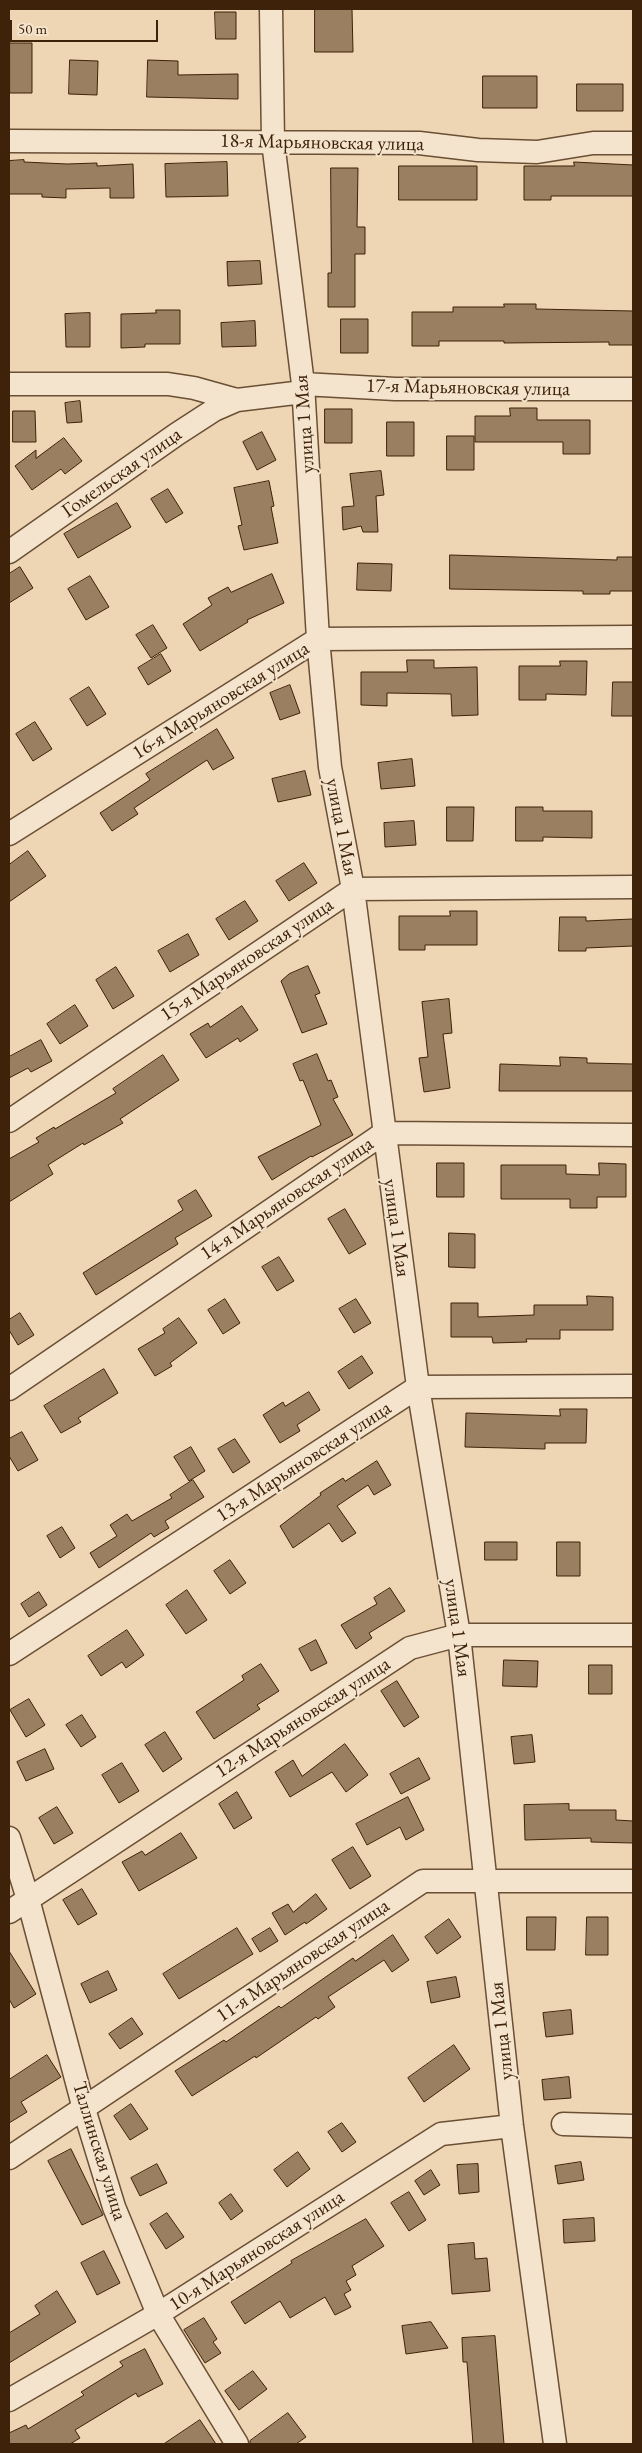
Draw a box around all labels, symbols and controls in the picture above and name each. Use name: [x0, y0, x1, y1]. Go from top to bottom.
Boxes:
scale bar: [12, 10, 160, 42]
text: 50 m: [18, 19, 47, 38]
street label: 18-я Марьяновская улица: [220, 129, 424, 157]
street label: улица 1 Мая: [290, 374, 320, 474]
street label: 17-я Марьяновская улица: [366, 374, 570, 402]
street label: Гомельская улица: [57, 423, 187, 523]
street label: 16-я Марьяновская улица: [128, 637, 314, 765]
street label: улица 1 Мая: [320, 776, 362, 878]
street label: 15-я Марьяновская улица: [156, 893, 338, 1027]
street label: 14-я Марьяновская улица: [196, 1132, 378, 1266]
street label: улица 1 Мая: [377, 1177, 415, 1279]
street label: 13-я Марьяновская улица: [212, 1396, 396, 1528]
street label: улица 1 Мая: [438, 1577, 476, 1679]
street label: 12-я Марьяновская улица: [211, 1652, 395, 1784]
street label: 11-я Марьяновская улица: [212, 1894, 394, 2028]
street label: улица 1 Мая: [485, 1981, 519, 2081]
street label: Таллинская улица: [66, 2079, 132, 2223]
street label: 10-я Марьяновская улица: [165, 2185, 349, 2317]

